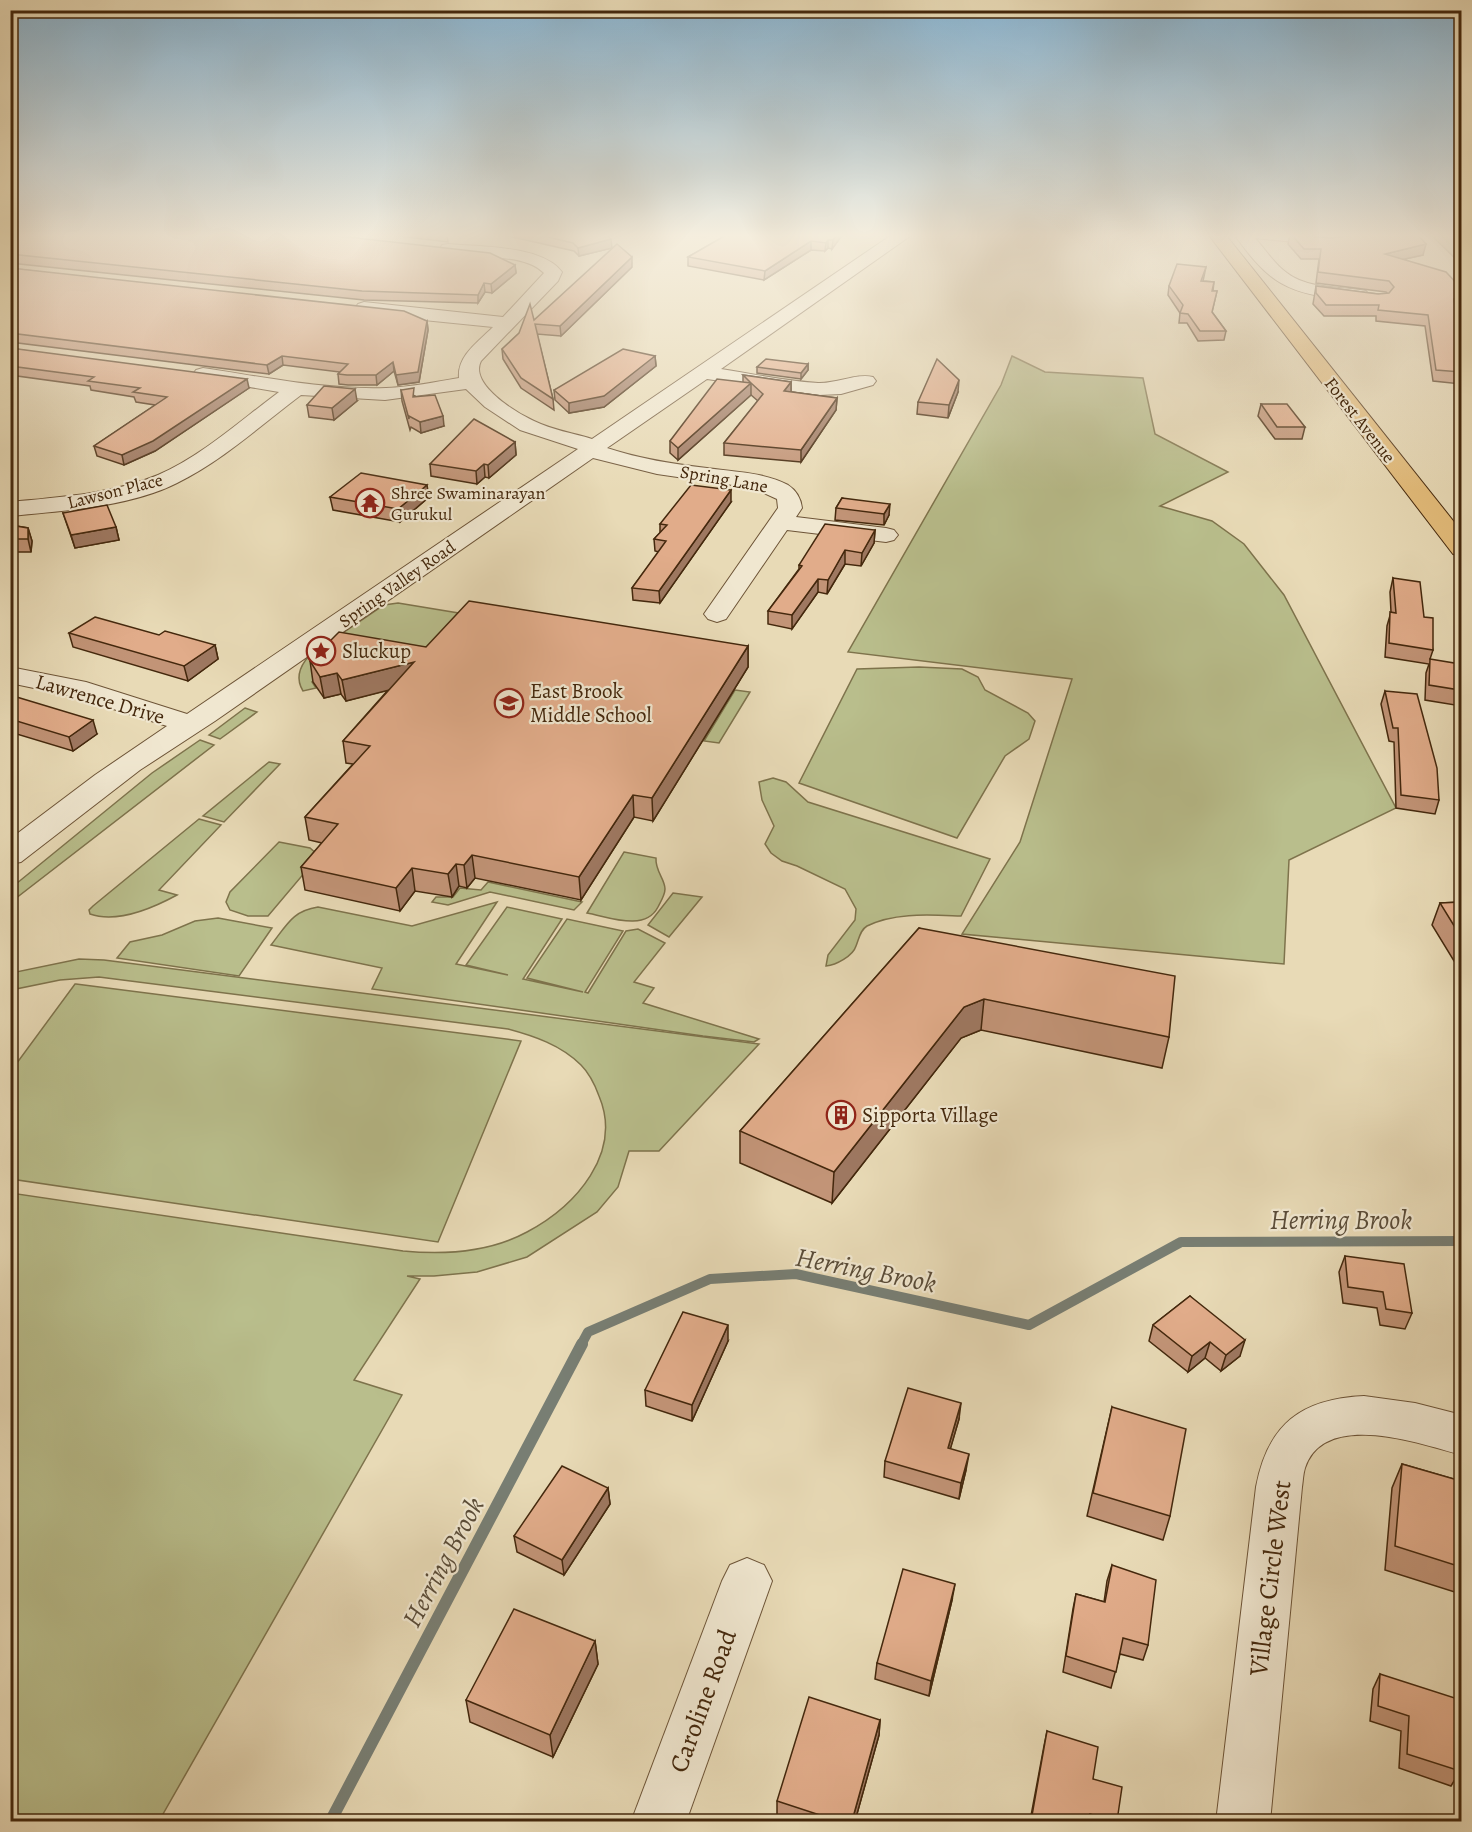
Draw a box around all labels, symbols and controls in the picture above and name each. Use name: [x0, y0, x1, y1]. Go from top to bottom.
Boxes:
street label: Forest Avenue: [1319, 372, 1401, 468]
street label: Spring Lane: [678, 459, 770, 499]
street label: Lawson Place: [65, 468, 165, 514]
place label: Shree Swaminarayan Gurukul: [391, 481, 546, 526]
temple icon: Shree Swaminarayan Gurukul: [354, 487, 386, 519]
street label: Spring Valley Road: [334, 535, 460, 633]
place icon: Sluckup: [305, 635, 337, 667]
place label: Sluckup: [342, 637, 411, 665]
street label: Lawrence Drive: [32, 667, 168, 731]
place label: East Brook Middle School: [530, 677, 652, 729]
school or university icon: East Brook Middle School: [493, 687, 525, 719]
building icon: Sipporta Village: [825, 1099, 857, 1131]
place label: Sipporta Village: [862, 1101, 998, 1129]
water label: Herring Brook: [1270, 1202, 1412, 1238]
water label: Herring Brook: [793, 1239, 939, 1301]
street label: Village Circle West: [1241, 1478, 1299, 1679]
water label: Herring Brook: [394, 1491, 492, 1633]
street label: Caroline Road: [661, 1625, 745, 1777]

